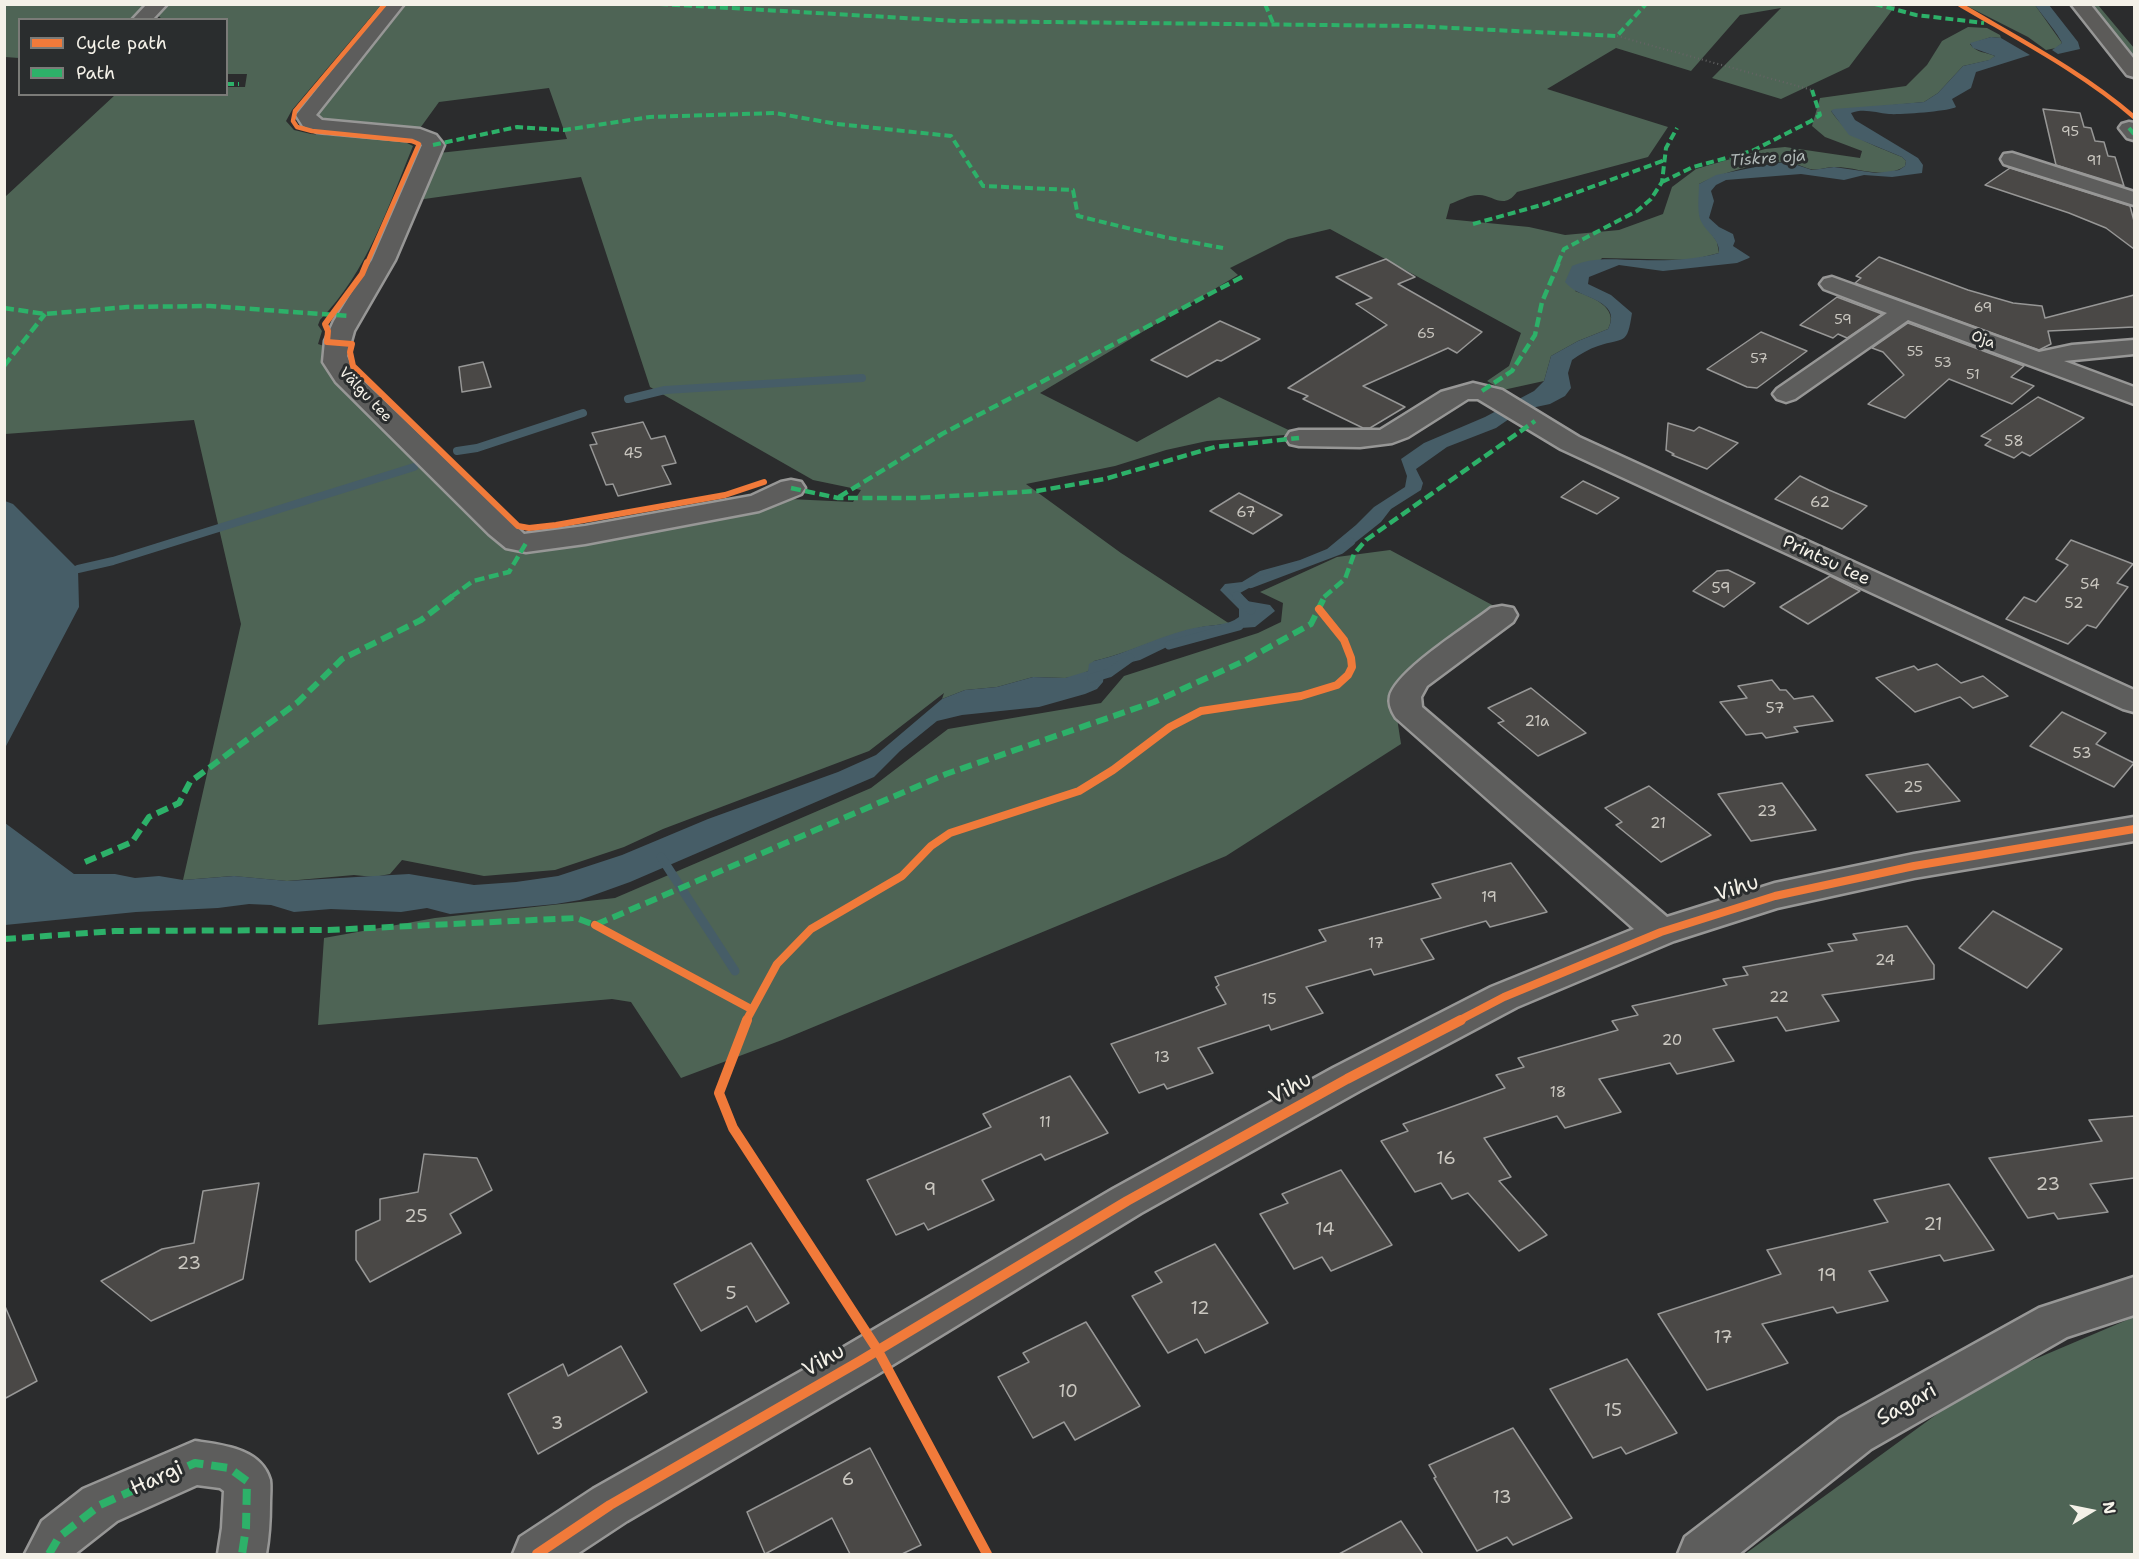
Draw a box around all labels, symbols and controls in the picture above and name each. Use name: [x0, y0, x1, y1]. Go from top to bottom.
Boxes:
legend: [18, 18, 228, 96]
text: Cycle path: [76, 31, 167, 55]
text: Path: [76, 61, 115, 85]
house number: 95: [2061, 124, 2079, 140]
water label: Tiskre oja: [1729, 147, 1807, 171]
house number: 91: [2086, 153, 2102, 169]
house number: 69: [1974, 300, 1992, 316]
house number: 59: [1834, 312, 1852, 328]
house number: 65: [1417, 326, 1435, 342]
street label: Oja: [1969, 327, 1997, 353]
house number: 55: [1907, 344, 1923, 360]
house number: 57: [1750, 351, 1768, 367]
house number: 53: [1934, 355, 1952, 371]
street label: Välgu tee: [335, 364, 395, 426]
house number: 51: [1966, 367, 1980, 383]
house number: 58: [2004, 433, 2024, 451]
house number: 45: [623, 445, 643, 463]
house number: 62: [1810, 494, 1830, 512]
house number: 67: [1236, 504, 1256, 522]
street label: Printsu tee: [1779, 531, 1873, 591]
house number: 54: [2080, 576, 2100, 594]
house number: 59: [1712, 580, 1730, 598]
house number: 52: [2065, 595, 2083, 613]
house number: 57: [1766, 700, 1784, 718]
house number: 21a: [1525, 713, 1549, 731]
house number: 53: [2073, 745, 2091, 763]
house number: 25: [1903, 779, 1923, 797]
house number: 23: [1757, 803, 1777, 821]
house number: 21: [1650, 815, 1666, 833]
street label: Vihu: [1712, 870, 1762, 908]
house number: 19: [1481, 889, 1497, 907]
house number: 17: [1368, 935, 1384, 953]
house number: 24: [1875, 952, 1895, 970]
house number: 22: [1769, 989, 1789, 1007]
house number: 15: [1261, 991, 1277, 1009]
house number: 20: [1662, 1032, 1682, 1050]
house number: 13: [1154, 1049, 1170, 1067]
street label: Vihu: [1265, 1067, 1317, 1111]
house number: 18: [1550, 1084, 1566, 1102]
house number: 11: [1039, 1114, 1051, 1132]
house number: 16: [1436, 1148, 1456, 1170]
house number: 23: [2036, 1174, 2060, 1196]
house number: 9: [924, 1179, 936, 1201]
house number: 25: [404, 1206, 428, 1228]
house number: 21: [1923, 1214, 1943, 1236]
house number: 14: [1315, 1219, 1335, 1241]
house number: 23: [177, 1253, 201, 1275]
house number: 19: [1817, 1265, 1837, 1287]
house number: 5: [725, 1283, 737, 1305]
house number: 12: [1190, 1298, 1210, 1320]
house number: 17: [1713, 1327, 1733, 1349]
street label: Vihu: [798, 1339, 850, 1383]
street label: Sagari: [1872, 1378, 1942, 1432]
house number: 10: [1058, 1381, 1078, 1403]
house number: 15: [1604, 1400, 1622, 1422]
house number: 3: [551, 1413, 563, 1435]
street label: Hargi: [127, 1456, 187, 1502]
house number: 6: [842, 1469, 854, 1491]
north arrow: [2061, 1481, 2121, 1541]
house number: 13: [1492, 1487, 1512, 1509]
text: N: [2098, 1500, 2121, 1516]

